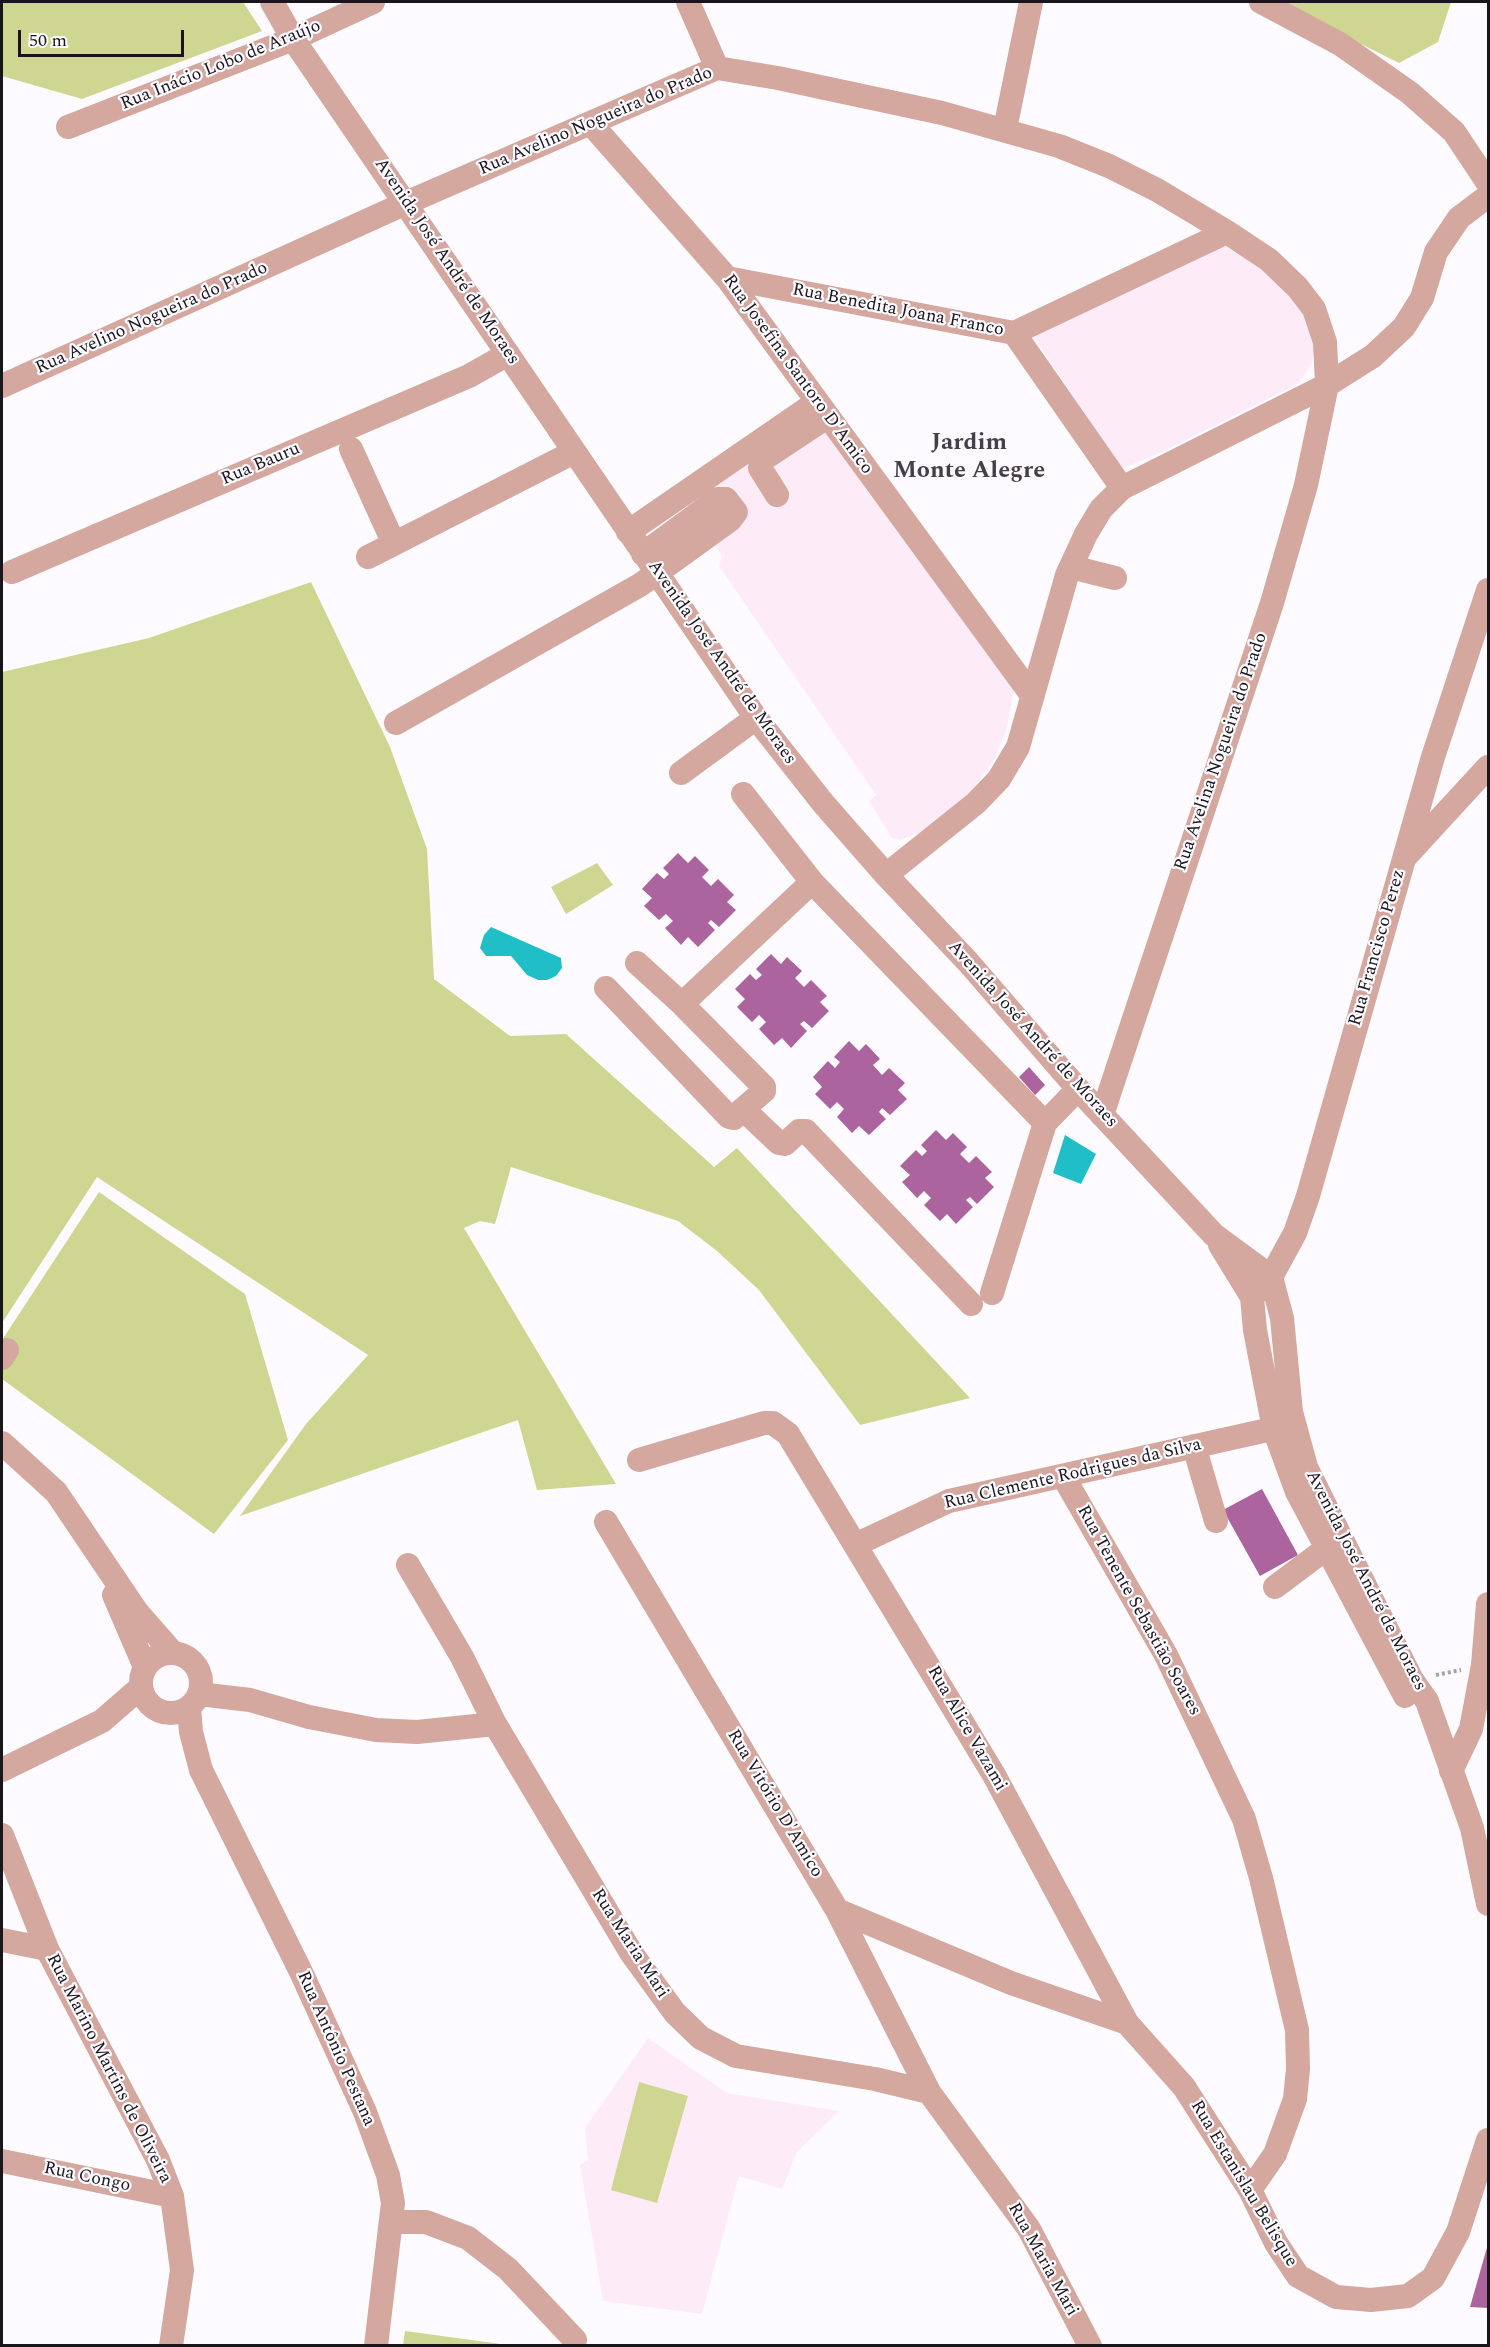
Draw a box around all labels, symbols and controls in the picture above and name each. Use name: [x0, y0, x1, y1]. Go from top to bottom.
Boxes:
street label: Rua Inácio Lobo de Araújo: [118, 16, 324, 116]
scale bar: [21, 18, 188, 56]
text: 50 m: [29, 27, 67, 54]
street label: Rua Avelino Nogueira do Prado: [476, 63, 716, 181]
street label: Avenida José André de Moraes: [369, 155, 523, 369]
street label: Rua Avelino Nogueira do Prado: [33, 258, 271, 380]
street label: Rua Josefina Santoro D'Amico: [717, 271, 877, 479]
street label: Rua Benedita Joana Franco: [790, 280, 1006, 342]
district label: Jardim Monte Alegre: [893, 430, 1045, 486]
street label: Rua Bauru: [218, 439, 304, 491]
street label: Avenida José André de Moraes: [642, 557, 800, 769]
street label: Rua Avelina Nogueira do Prado: [1171, 630, 1273, 874]
street label: Rua Francisco Perez: [1345, 867, 1411, 1029]
street label: Avenida José André de Moraes: [942, 937, 1122, 1133]
street label: Rua Clemente Rodrigues da Silva: [942, 1435, 1204, 1515]
street label: Avenida José André de Moraes: [1300, 1467, 1430, 1695]
street label: Rua Tenente Sebastião Soares: [1071, 1502, 1205, 1720]
street label: Rua Alice Vazami: [921, 1663, 1011, 1795]
street label: Rua Vitório D'Amico: [721, 1726, 827, 1882]
street label: Rua Maria Mari: [586, 1885, 672, 2003]
street label: Rua Marino Martins de Oliveira: [41, 1951, 175, 2187]
street label: Rua Antônio Pestana: [291, 1968, 379, 2130]
street label: Rua Estanislau Belisque: [1185, 2097, 1301, 2271]
street label: Rua Congo: [42, 2158, 132, 2198]
street label: Rua Maria Mari: [1002, 2200, 1082, 2320]

